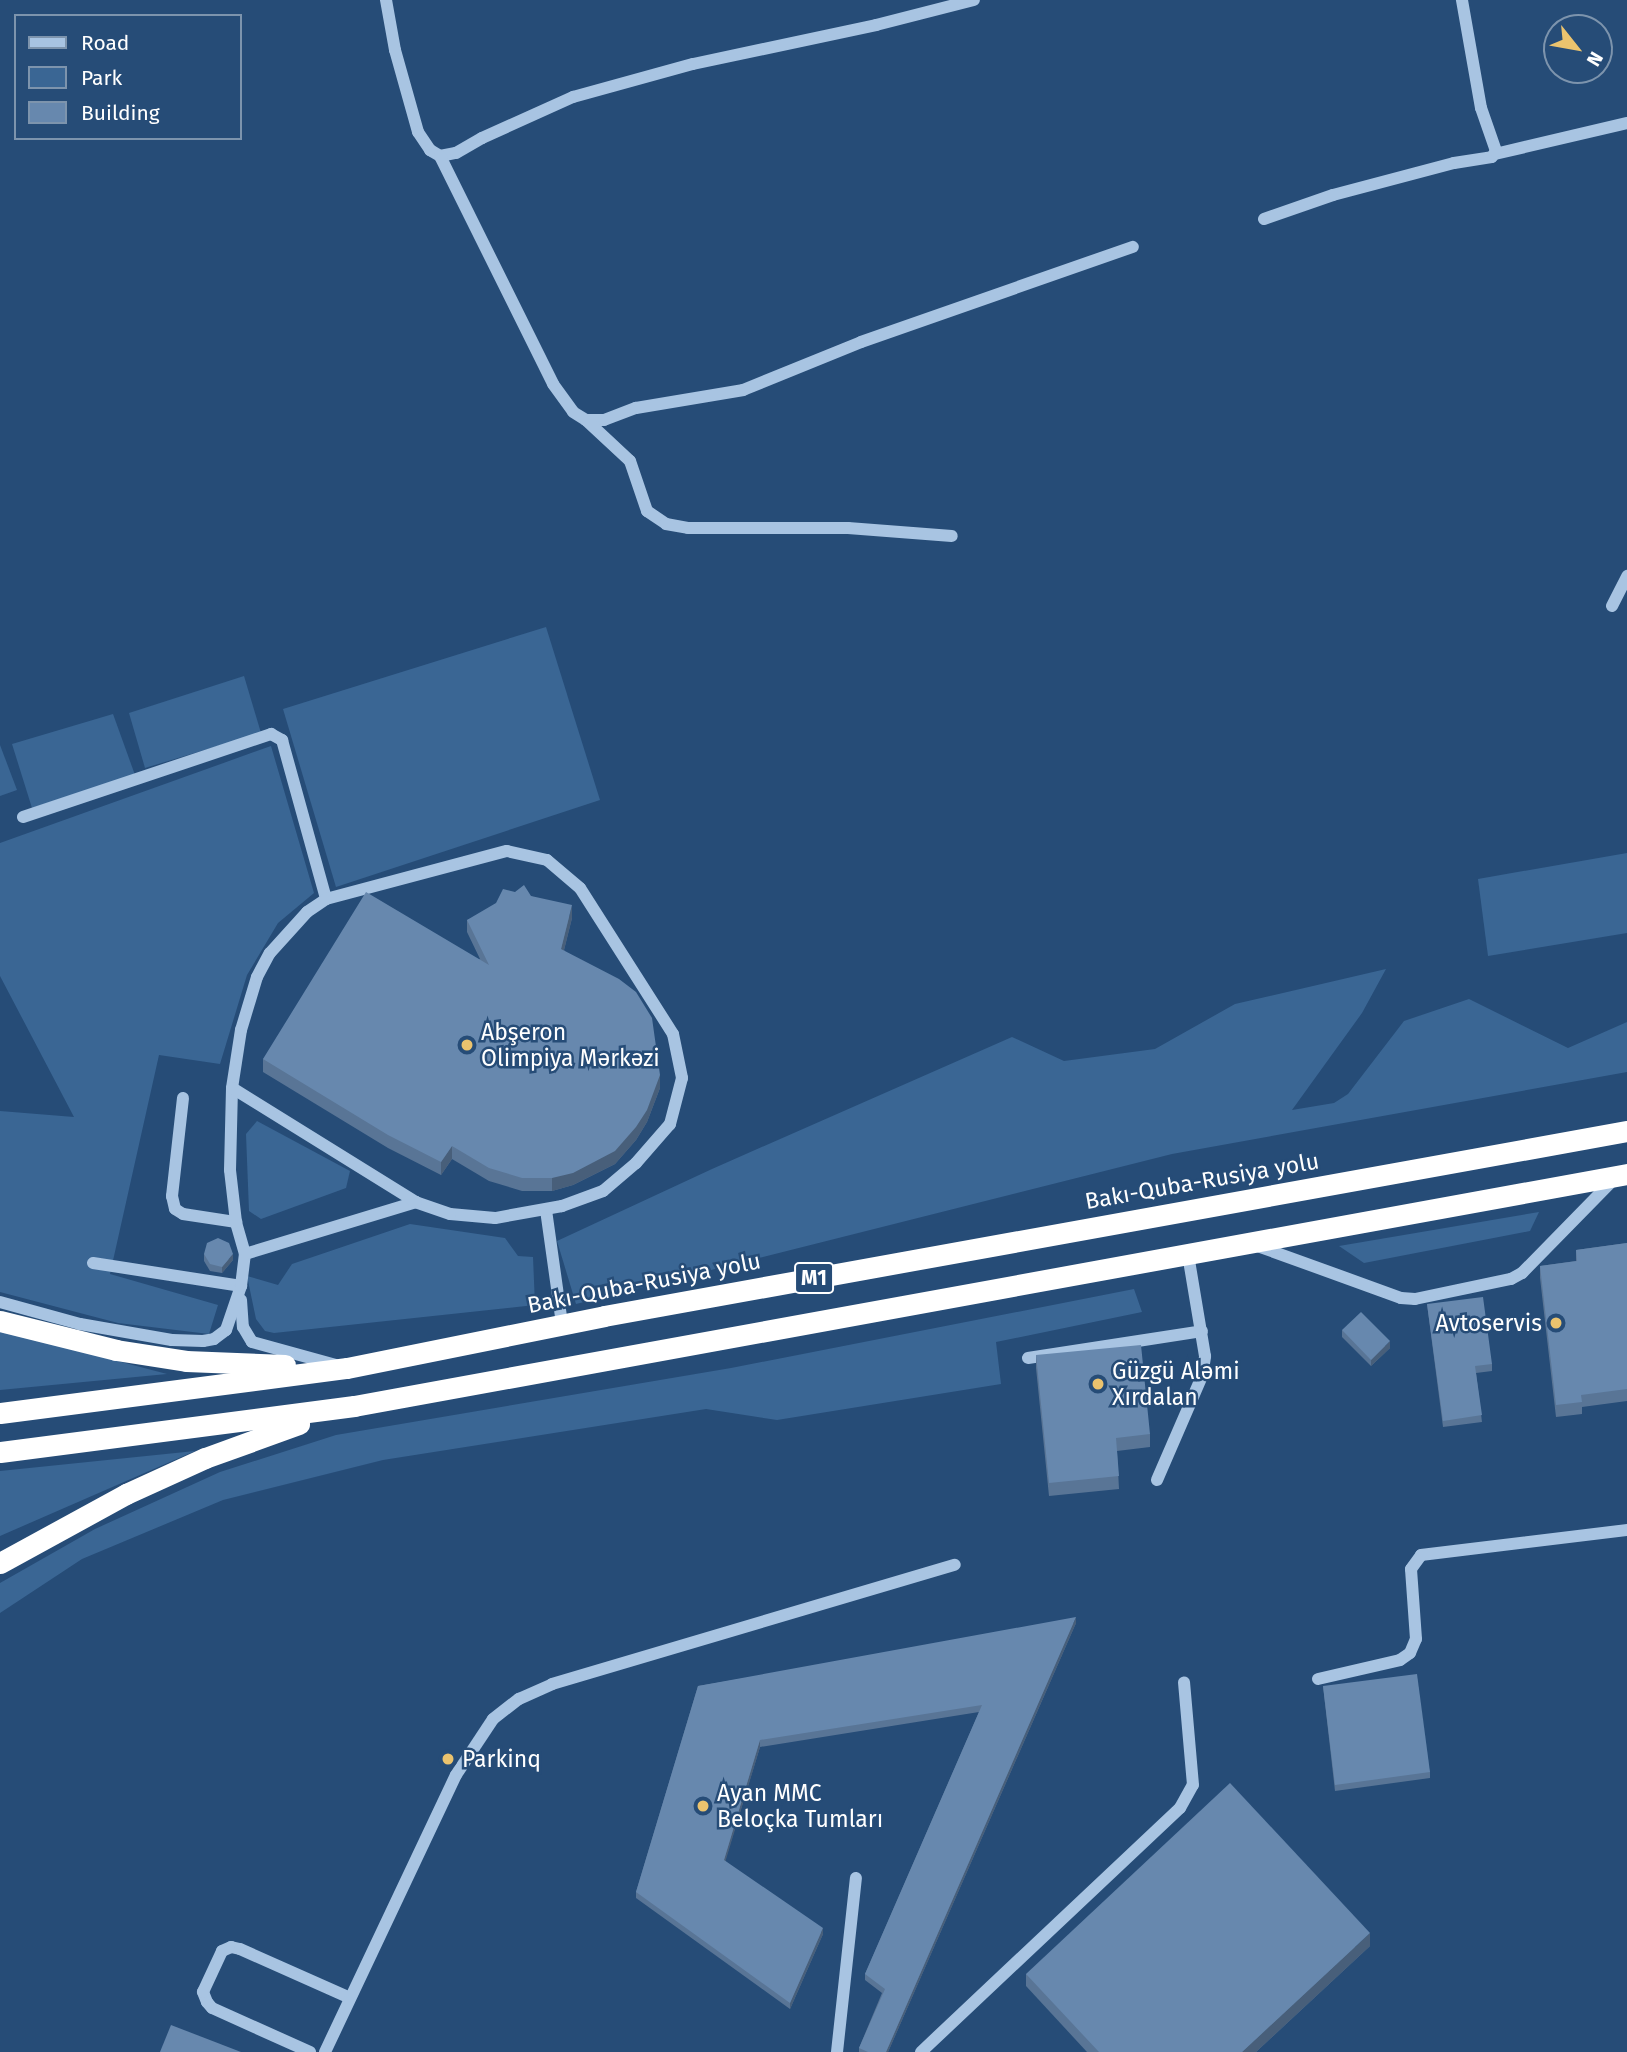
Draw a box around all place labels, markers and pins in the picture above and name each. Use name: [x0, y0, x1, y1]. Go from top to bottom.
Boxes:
place label: Abşeron Olimpiya Mərkəzi: [481, 1018, 660, 1072]
marker: Abşeron Olimpiya Mərkəzi: [459, 1037, 475, 1053]
place label: Avtoservis: [1435, 1309, 1542, 1337]
marker: Avtoservis: [1548, 1315, 1564, 1331]
place label: Güzgü Aləmi Xırdalan: [1112, 1357, 1240, 1411]
marker: Güzgü Aləmi Xırdalan: [1090, 1376, 1106, 1392]
place label: Parkinq: [462, 1745, 541, 1773]
marker: Parkinq: [440, 1751, 456, 1767]
place label: Ayan MMC Beloçka Tumları: [717, 1779, 883, 1833]
marker: Ayan MMC Beloçka Tumları: [695, 1798, 711, 1814]

